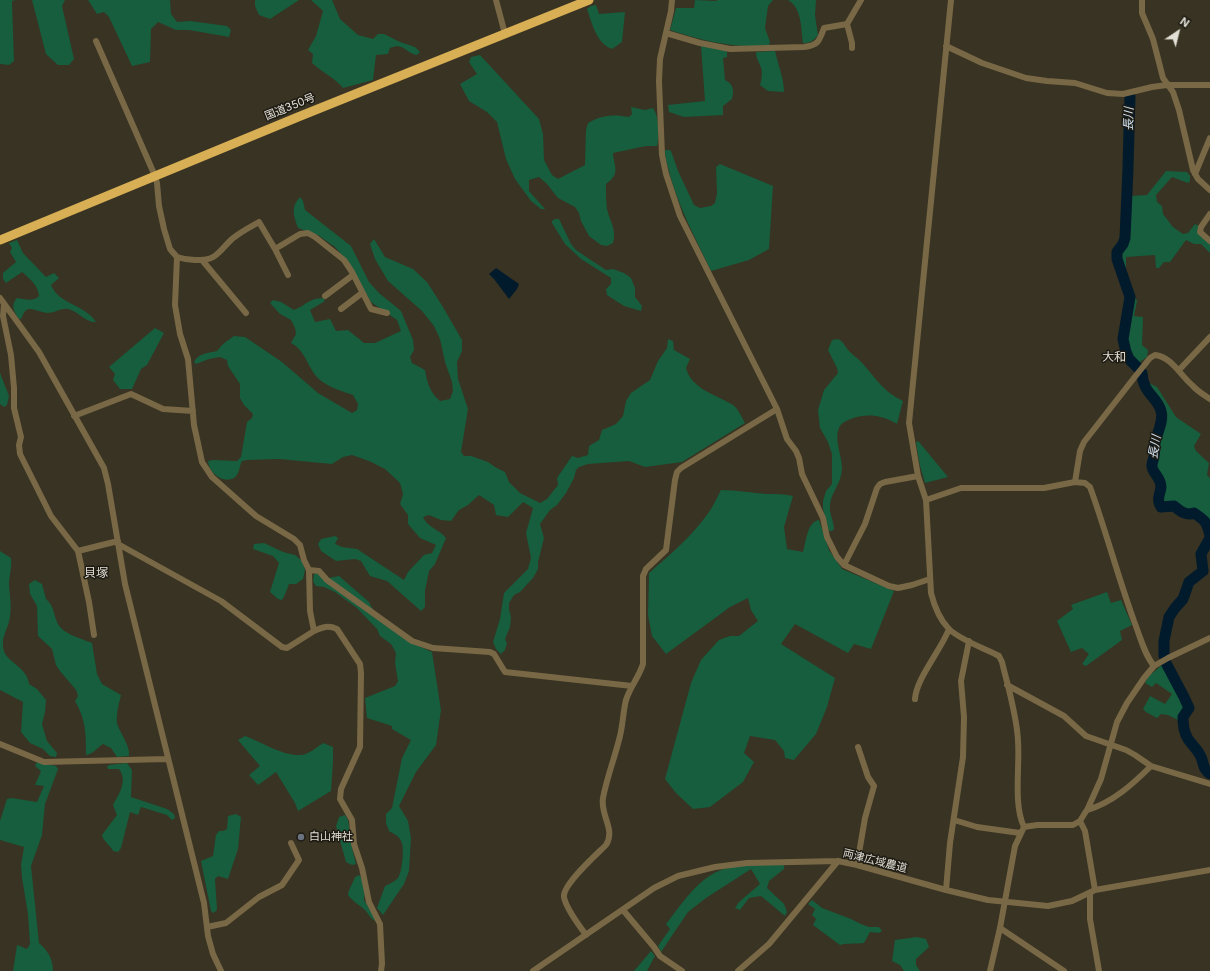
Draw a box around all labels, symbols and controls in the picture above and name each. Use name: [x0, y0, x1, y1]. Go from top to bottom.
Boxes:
north arrow: [1158, 12, 1198, 52]
text: N: [1177, 14, 1192, 30]
street label: 国道350号: [263, 91, 317, 123]
water label: 長川: [1121, 107, 1137, 131]
district label: 大和: [1102, 350, 1126, 364]
water label: 長川: [1146, 434, 1164, 460]
district label: 貝塚: [84, 566, 108, 580]
place label: 白山神社: [309, 830, 353, 844]
marker: 白山神社: [296, 832, 306, 842]
street label: 両津広域農道: [841, 847, 909, 875]

